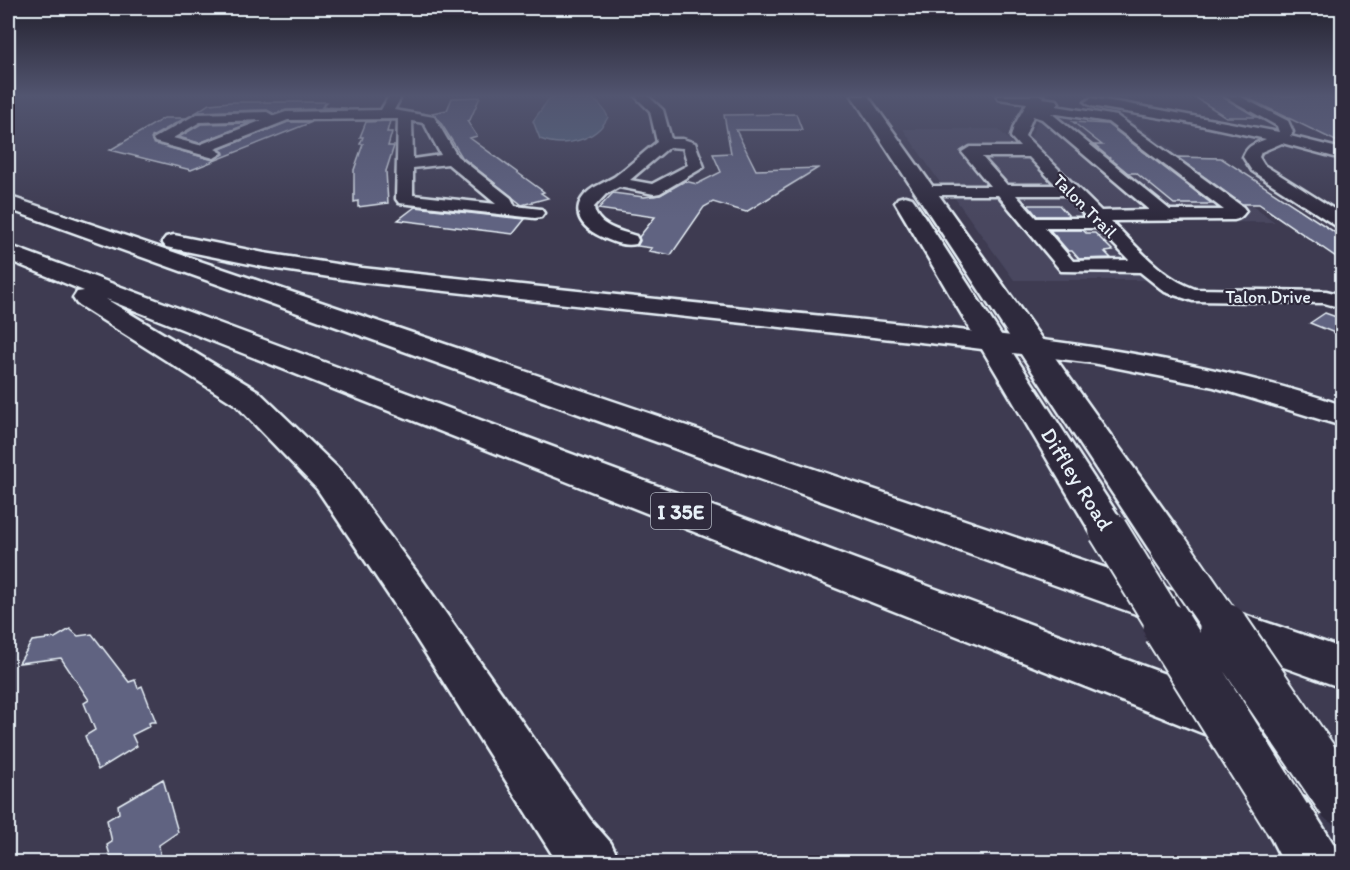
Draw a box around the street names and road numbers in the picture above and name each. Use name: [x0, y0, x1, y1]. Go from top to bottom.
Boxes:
street label: Talon Trail: [1048, 169, 1122, 243]
street label: Talon Drive: [1225, 286, 1311, 308]
street label: Diffley Road: [1035, 423, 1119, 535]
road number: I 35E: [651, 493, 711, 529]

